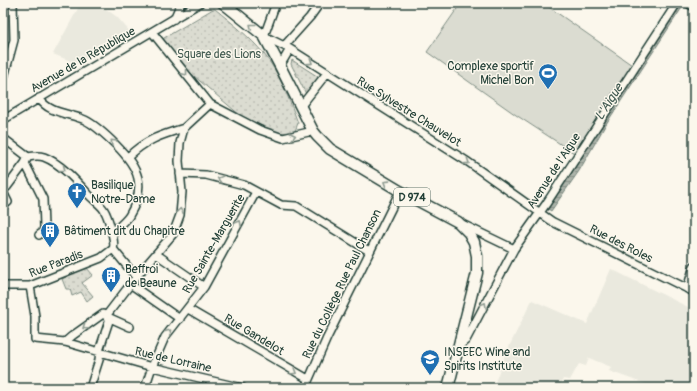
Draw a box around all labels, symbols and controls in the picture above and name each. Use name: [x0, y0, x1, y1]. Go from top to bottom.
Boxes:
one-way arrow: [249, 23, 256, 30]
street label: Avenue de la République: [28, 24, 138, 96]
park label: Square des Lions: [177, 47, 262, 62]
one-way arrow: [306, 57, 313, 65]
place label: Complexe sportif Michel Bon: [447, 59, 534, 88]
sports icon: Complexe sportif Michel Bon: [537, 62, 559, 90]
one-way arrow: [180, 69, 187, 76]
street label: Rue Sylvestre Chauvelot: [354, 74, 464, 150]
water label: L'Aigue: [591, 79, 628, 123]
street label: Avenue de l'Aigue: [524, 130, 584, 212]
one-way arrow: [290, 132, 296, 140]
one-way arrow: [110, 139, 118, 147]
one-way arrow: [462, 157, 469, 164]
one-way arrow: [59, 165, 66, 172]
one-way arrow: [216, 175, 223, 183]
place label: Basilique Notre-Dame: [91, 178, 155, 207]
one-way arrow: [383, 180, 390, 188]
church icon: Basilique Notre-Dame: [66, 181, 88, 209]
road number: D 974: [394, 188, 430, 206]
street label: Rue Sainte-Marguerite: [179, 192, 249, 296]
street label: Rue du Collège Rue Paul Chanson: [299, 207, 385, 361]
one-way arrow: [175, 208, 184, 214]
building icon: Bâtiment dit du Chapitre: [39, 220, 61, 248]
one-way arrow: [234, 220, 242, 228]
street label: Rue des Roles: [587, 222, 656, 267]
place label: Bâtiment dit du Chapitre: [64, 224, 185, 239]
street label: Rue Paradis: [27, 247, 86, 281]
place label: Beffroi de Beaune: [125, 262, 176, 291]
building icon: Beffroi de Beaune: [100, 265, 122, 293]
one-way arrow: [480, 302, 487, 309]
street label: Rue Gandelot: [221, 311, 287, 359]
one-way arrow: [82, 323, 89, 330]
one-way arrow: [164, 330, 171, 337]
street label: Rue de Lorraine: [133, 344, 213, 376]
place label: INSEEC Wine and Spirits Institute: [444, 345, 531, 374]
school or university icon: INSEEC Wine and Spirits Institute: [419, 348, 441, 376]
one-way arrow: [290, 367, 297, 375]

